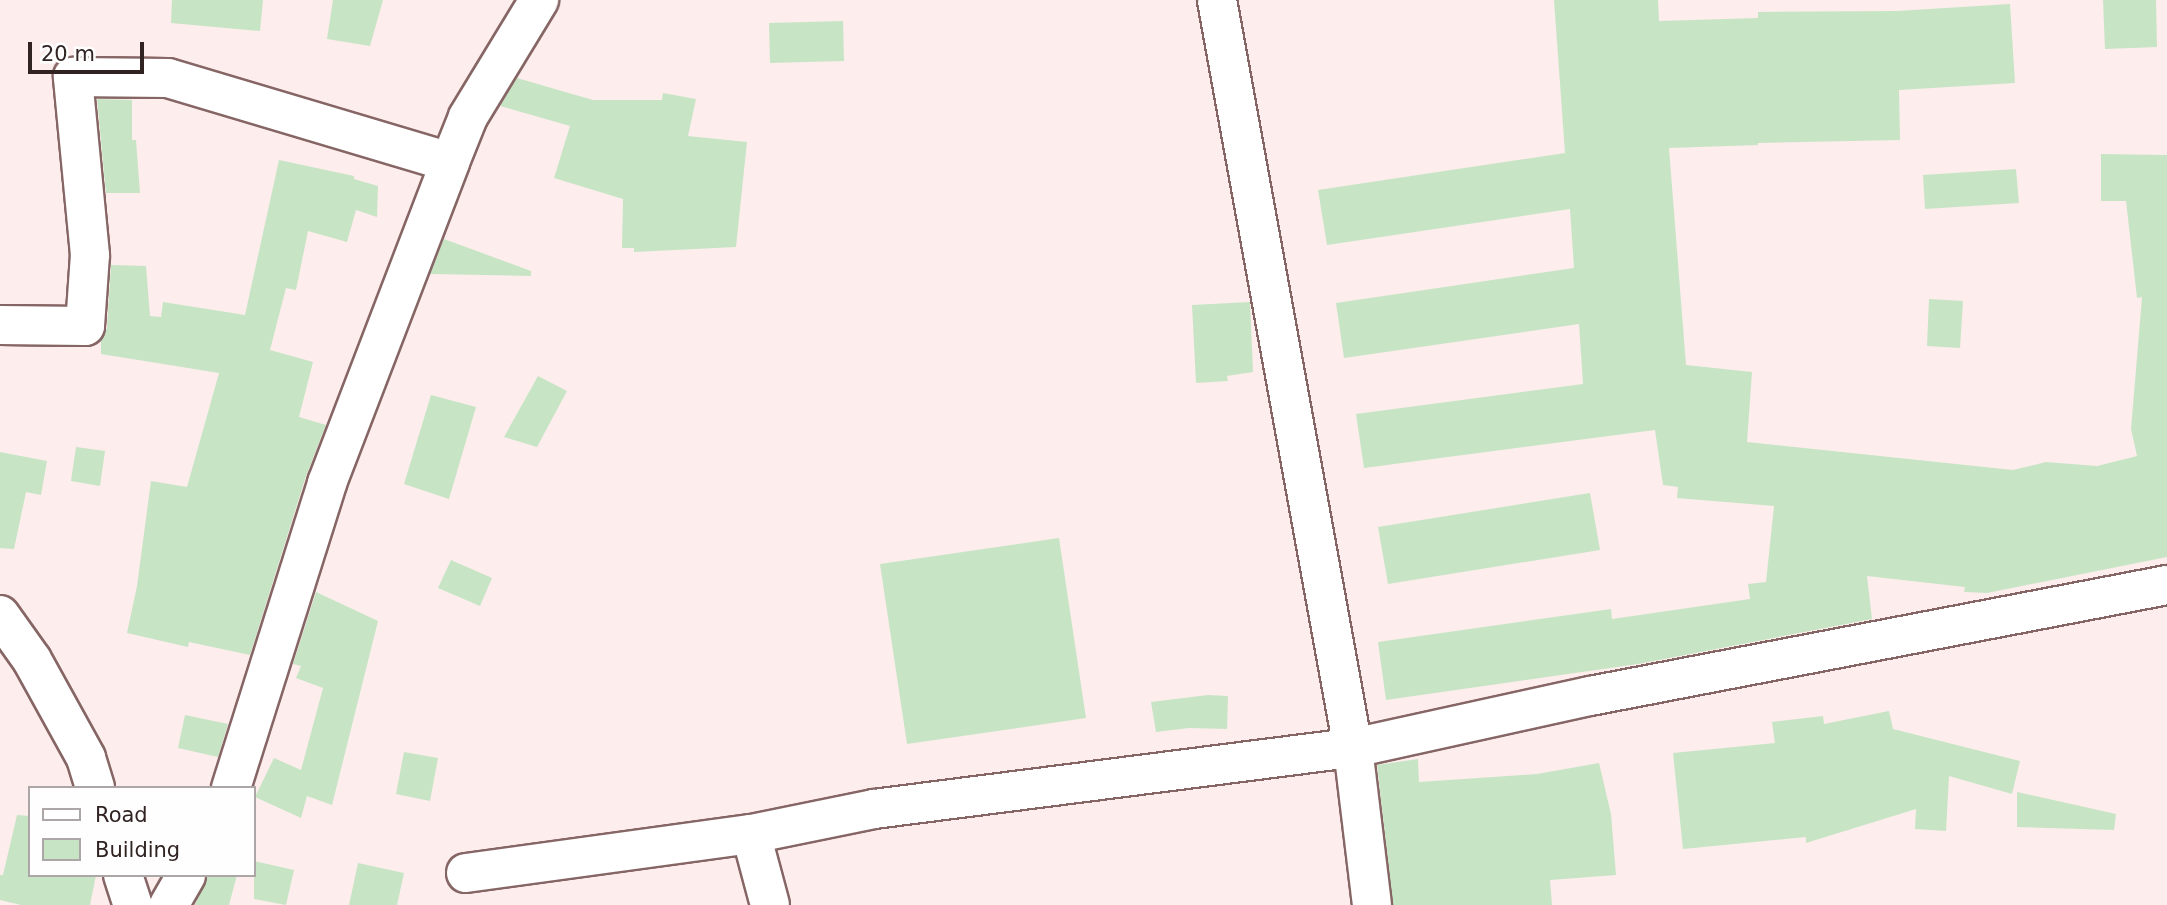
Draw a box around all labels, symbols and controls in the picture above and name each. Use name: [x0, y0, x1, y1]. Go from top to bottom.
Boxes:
scale bar: [32, 28, 147, 72]
text: 20 m: [41, 42, 95, 66]
legend: [28, 786, 256, 877]
text: Road: [95, 803, 148, 827]
text: Building: [95, 838, 180, 862]

